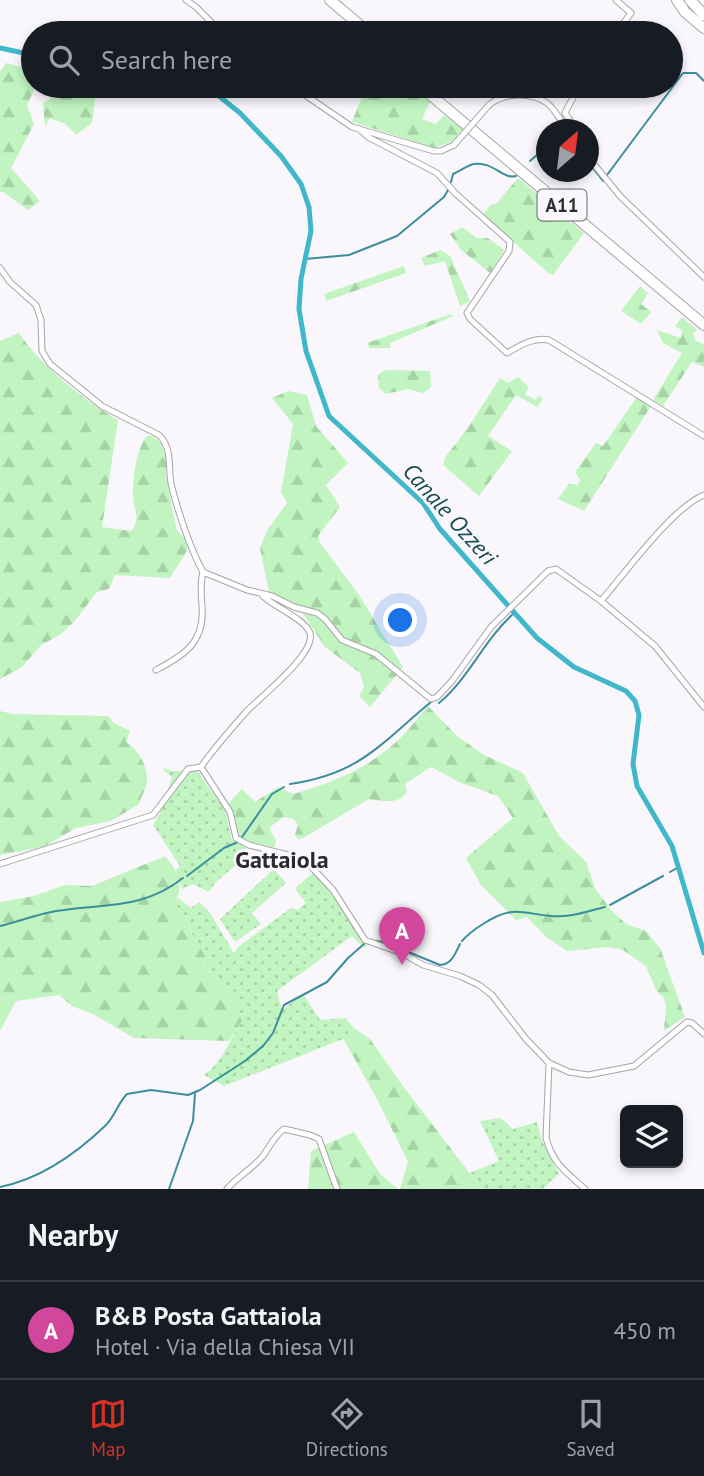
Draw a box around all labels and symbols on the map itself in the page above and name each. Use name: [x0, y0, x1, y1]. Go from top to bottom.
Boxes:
north arrow: [536, 119, 599, 182]
road number: A11: [538, 190, 586, 220]
water label: Canale Ozzeri: [397, 457, 504, 572]
your location: [383, 603, 417, 637]
district label: Gattaiola: [235, 844, 329, 875]
pin: A: [379, 907, 425, 965]

